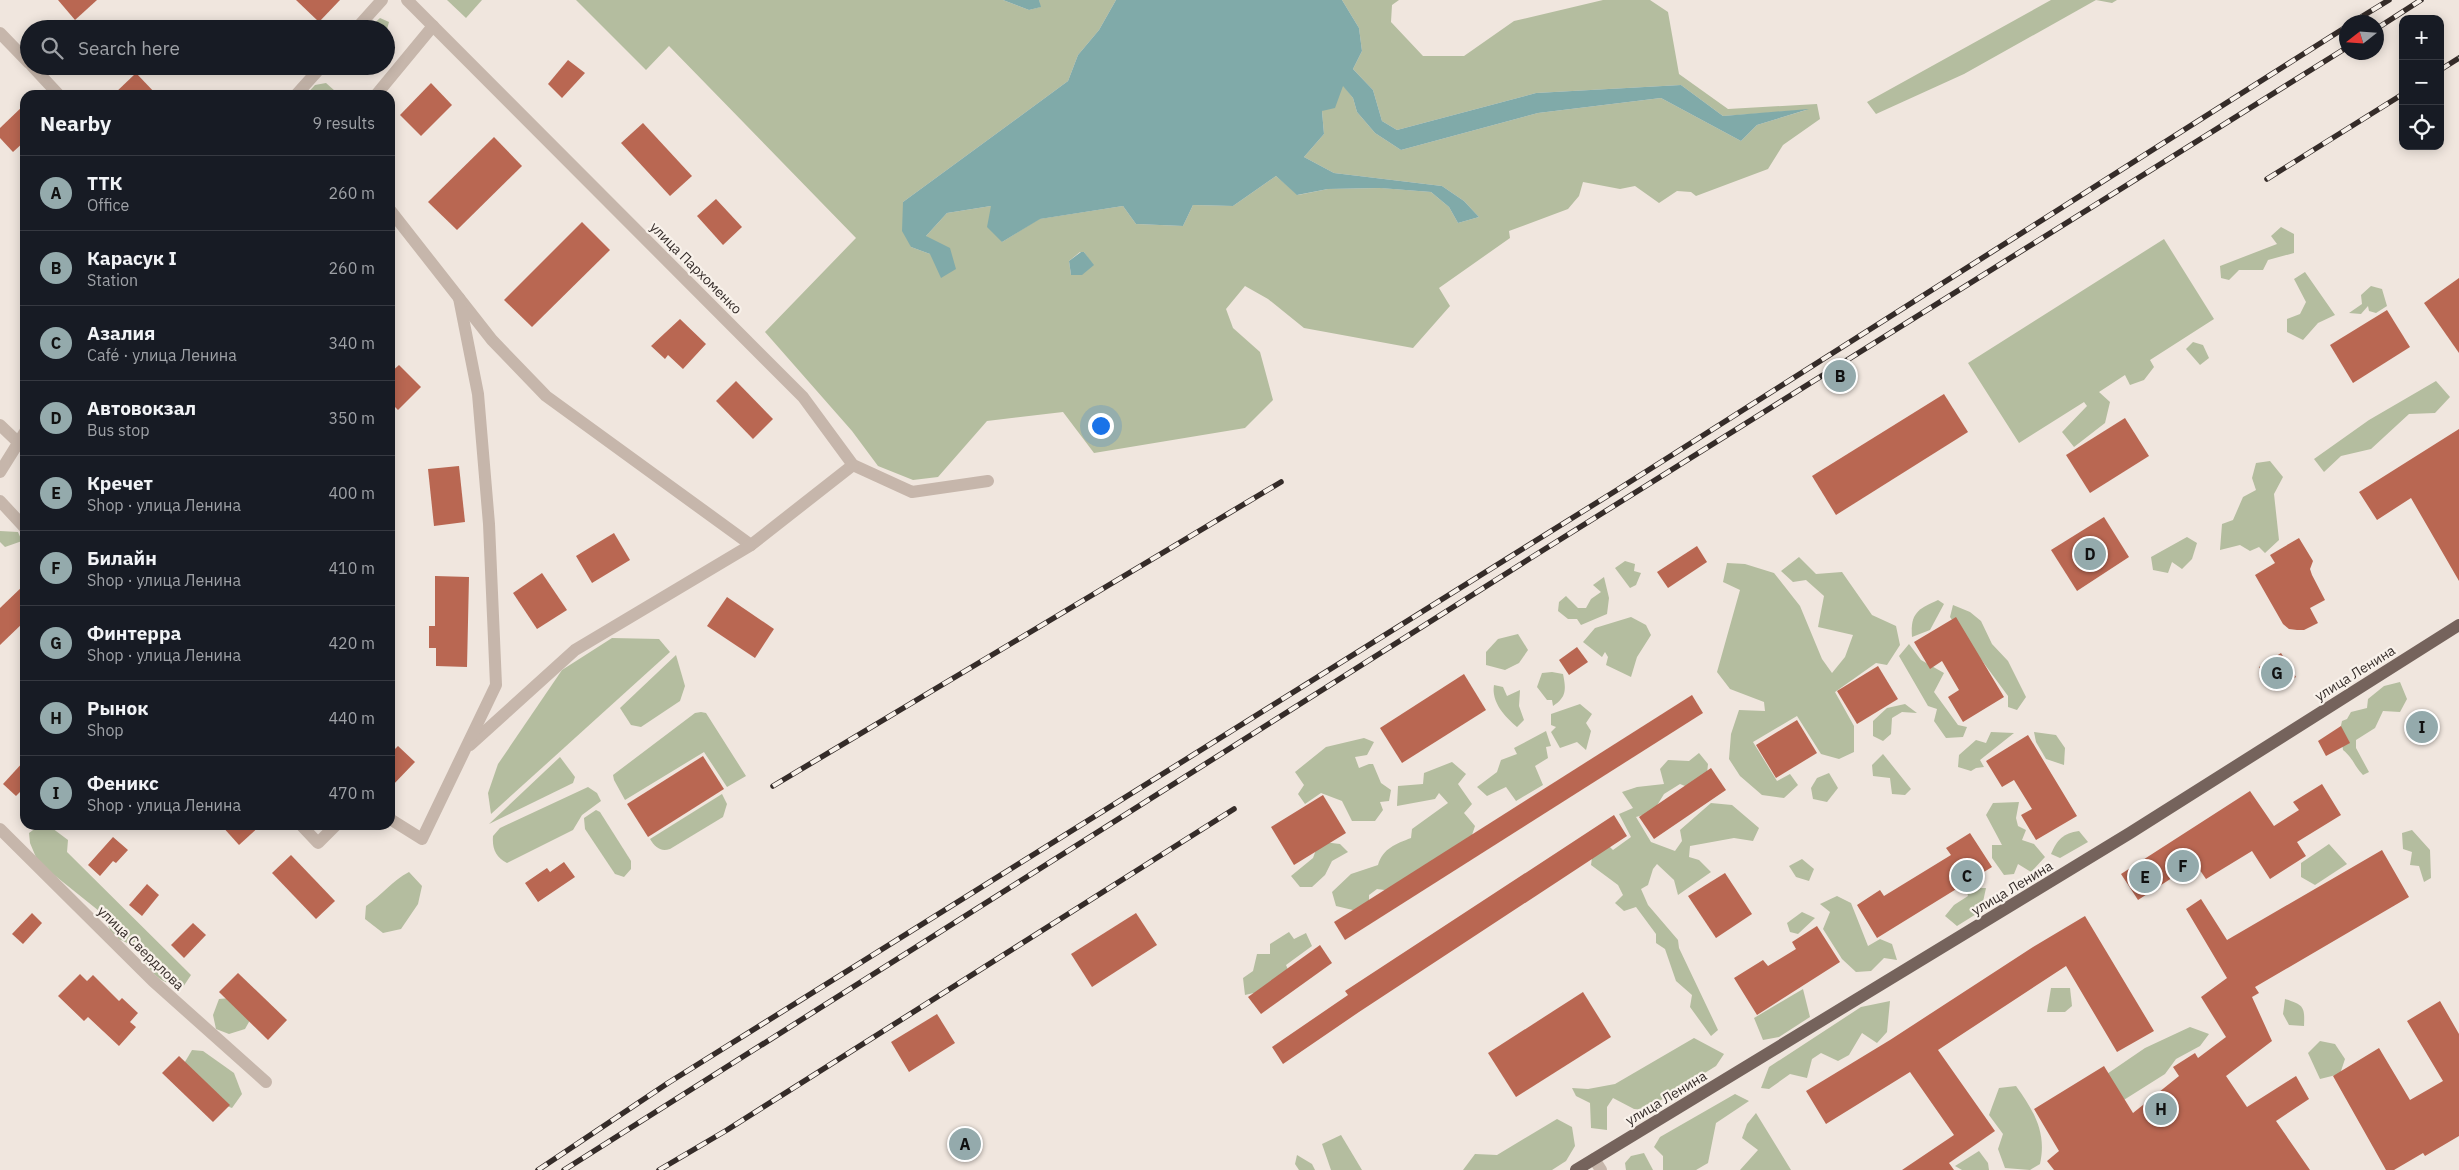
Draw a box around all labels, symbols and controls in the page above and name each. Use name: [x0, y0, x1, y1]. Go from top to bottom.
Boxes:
north arrow: [2339, 15, 2384, 60]
map controls: [2399, 15, 2444, 150]
button: +: [2399, 15, 2444, 60]
search box: [20, 20, 395, 75]
icon: search: [38, 34, 66, 62]
text: Search here: [78, 36, 180, 60]
button: −: [2399, 60, 2444, 105]
button: locate: [2399, 105, 2444, 150]
text: Nearby: [40, 109, 111, 137]
text: 9 results: [312, 113, 375, 133]
text: ТТК: [87, 171, 122, 195]
text: A: [51, 183, 61, 203]
text: 260 m: [328, 183, 375, 203]
text: Office: [87, 195, 129, 215]
street label: улица Пархоменко: [646, 218, 746, 318]
text: Карасук I: [87, 246, 177, 270]
text: B: [51, 258, 61, 278]
text: 260 m: [328, 258, 375, 278]
text: Station: [87, 270, 138, 290]
text: Азалия: [87, 321, 155, 345]
text: C: [51, 333, 61, 353]
text: 340 m: [328, 333, 375, 353]
text: Café · улица Ленина: [87, 345, 237, 365]
pin: B: [1824, 357, 1856, 395]
text: Автовокзал: [87, 396, 196, 420]
text: D: [50, 408, 62, 428]
text: 350 m: [328, 408, 375, 428]
your location: [1088, 413, 1114, 439]
text: Bus stop: [87, 420, 150, 440]
text: Кречет: [87, 471, 153, 495]
text: E: [51, 483, 61, 503]
text: 400 m: [328, 483, 375, 503]
text: Shop · улица Ленина: [87, 495, 241, 515]
pin: D: [2074, 535, 2106, 573]
text: Билайн: [87, 546, 157, 570]
text: F: [51, 558, 61, 578]
text: 410 m: [328, 558, 375, 578]
text: Shop · улица Ленина: [87, 570, 241, 590]
text: Финтерра: [87, 621, 181, 645]
text: G: [50, 633, 62, 653]
text: 420 m: [328, 633, 375, 653]
street label: улица Ленина: [2311, 641, 2399, 705]
text: Shop · улица Ленина: [87, 645, 241, 665]
pin: G: [2261, 654, 2293, 692]
text: Рынок: [87, 696, 148, 720]
text: H: [50, 708, 62, 728]
text: 440 m: [328, 708, 375, 728]
pin: I: [2406, 708, 2438, 746]
text: Shop: [87, 720, 124, 740]
text: Феникс: [87, 771, 159, 795]
text: I: [53, 783, 59, 803]
text: 470 m: [328, 783, 375, 803]
text: Shop · улица Ленина: [87, 795, 241, 815]
pin: F: [2167, 847, 2199, 885]
street label: улица Ленина: [1968, 856, 2056, 919]
pin: C: [1951, 857, 1983, 895]
pin: E: [2129, 858, 2161, 896]
street label: улица Свердлова: [94, 902, 189, 994]
street label: улица Ленина: [1622, 1066, 1710, 1129]
pin: H: [2145, 1090, 2177, 1128]
pin: A: [949, 1125, 981, 1163]

